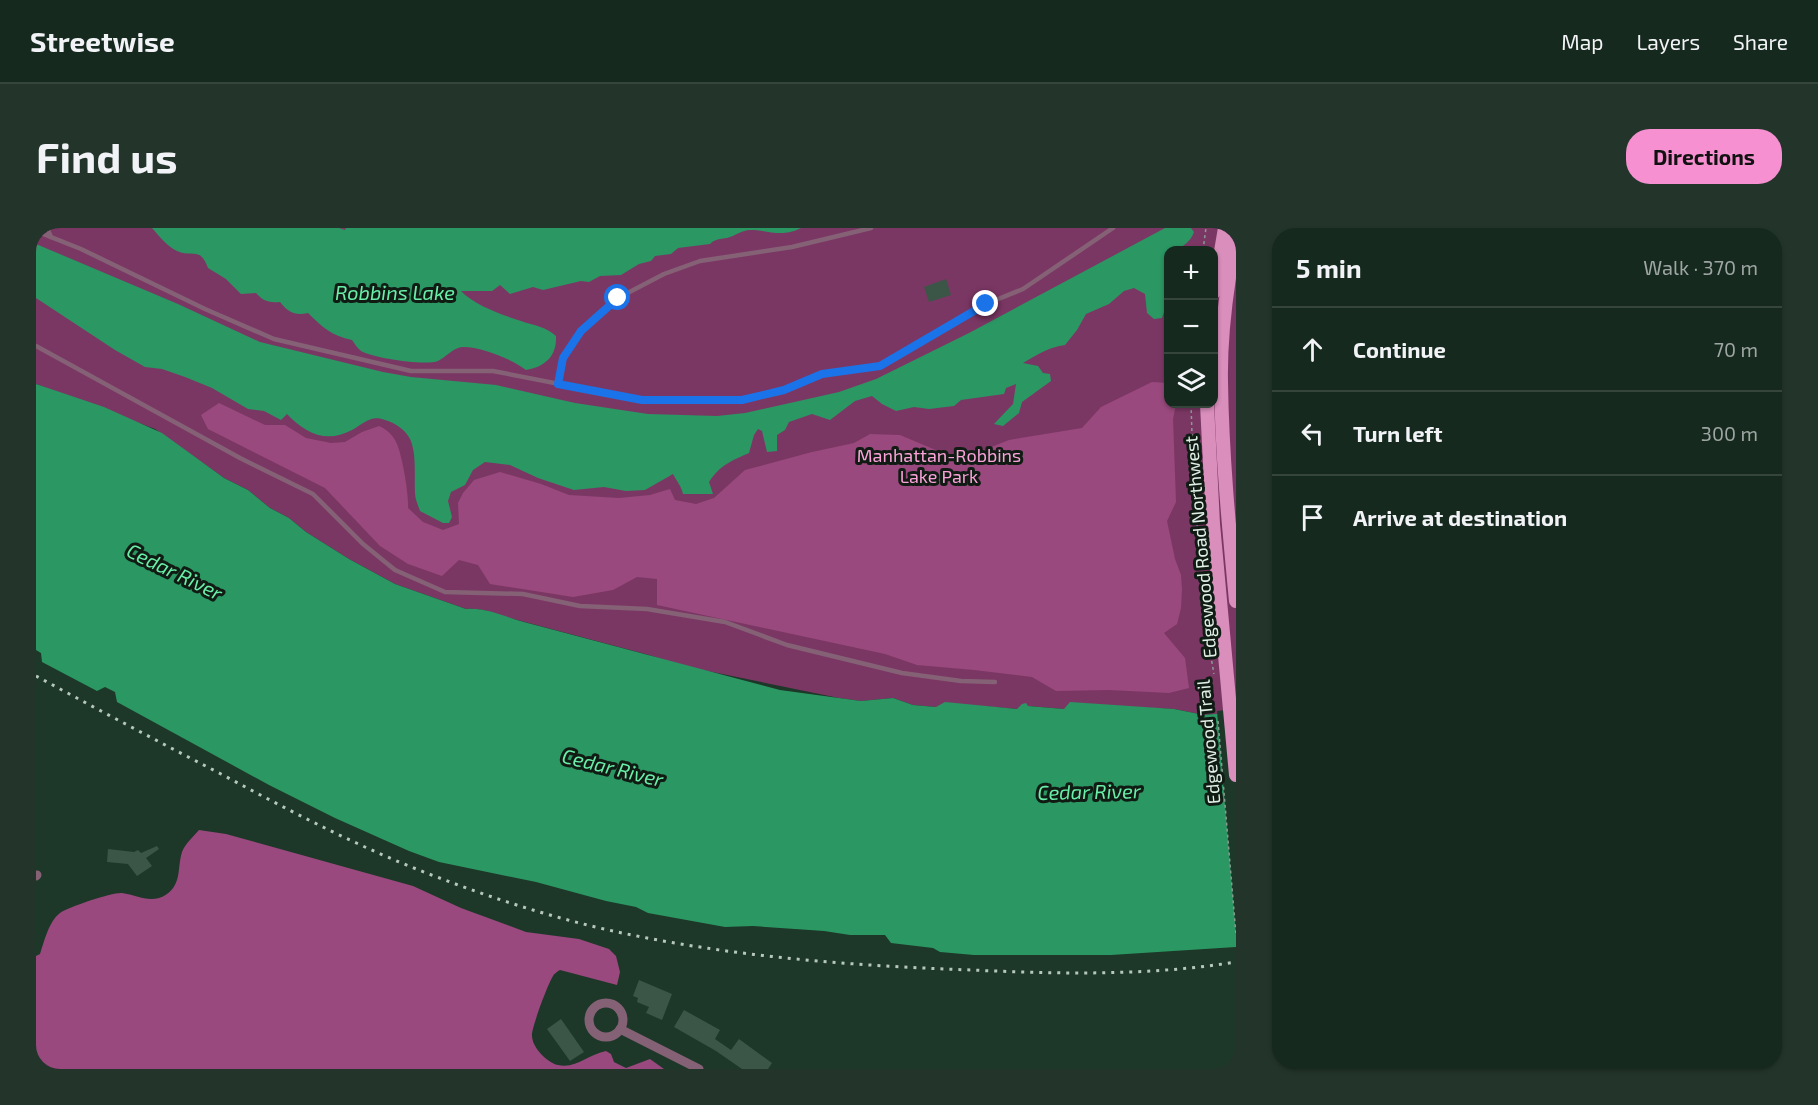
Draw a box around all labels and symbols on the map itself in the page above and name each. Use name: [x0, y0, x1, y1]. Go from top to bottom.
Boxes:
water label: Robbins Lake: [335, 280, 455, 304]
route start: [604, 284, 630, 310]
route end: [972, 290, 998, 316]
street label: Edgewood Road Northwest: [1179, 435, 1221, 659]
park label: Manhattan-Robbins Lake Park: [857, 444, 1021, 487]
water label: Cedar River: [123, 538, 228, 605]
street label: Edgewood Trail: [1192, 678, 1224, 805]
water label: Cedar River: [560, 743, 667, 791]
water label: Cedar River: [1037, 778, 1142, 804]

